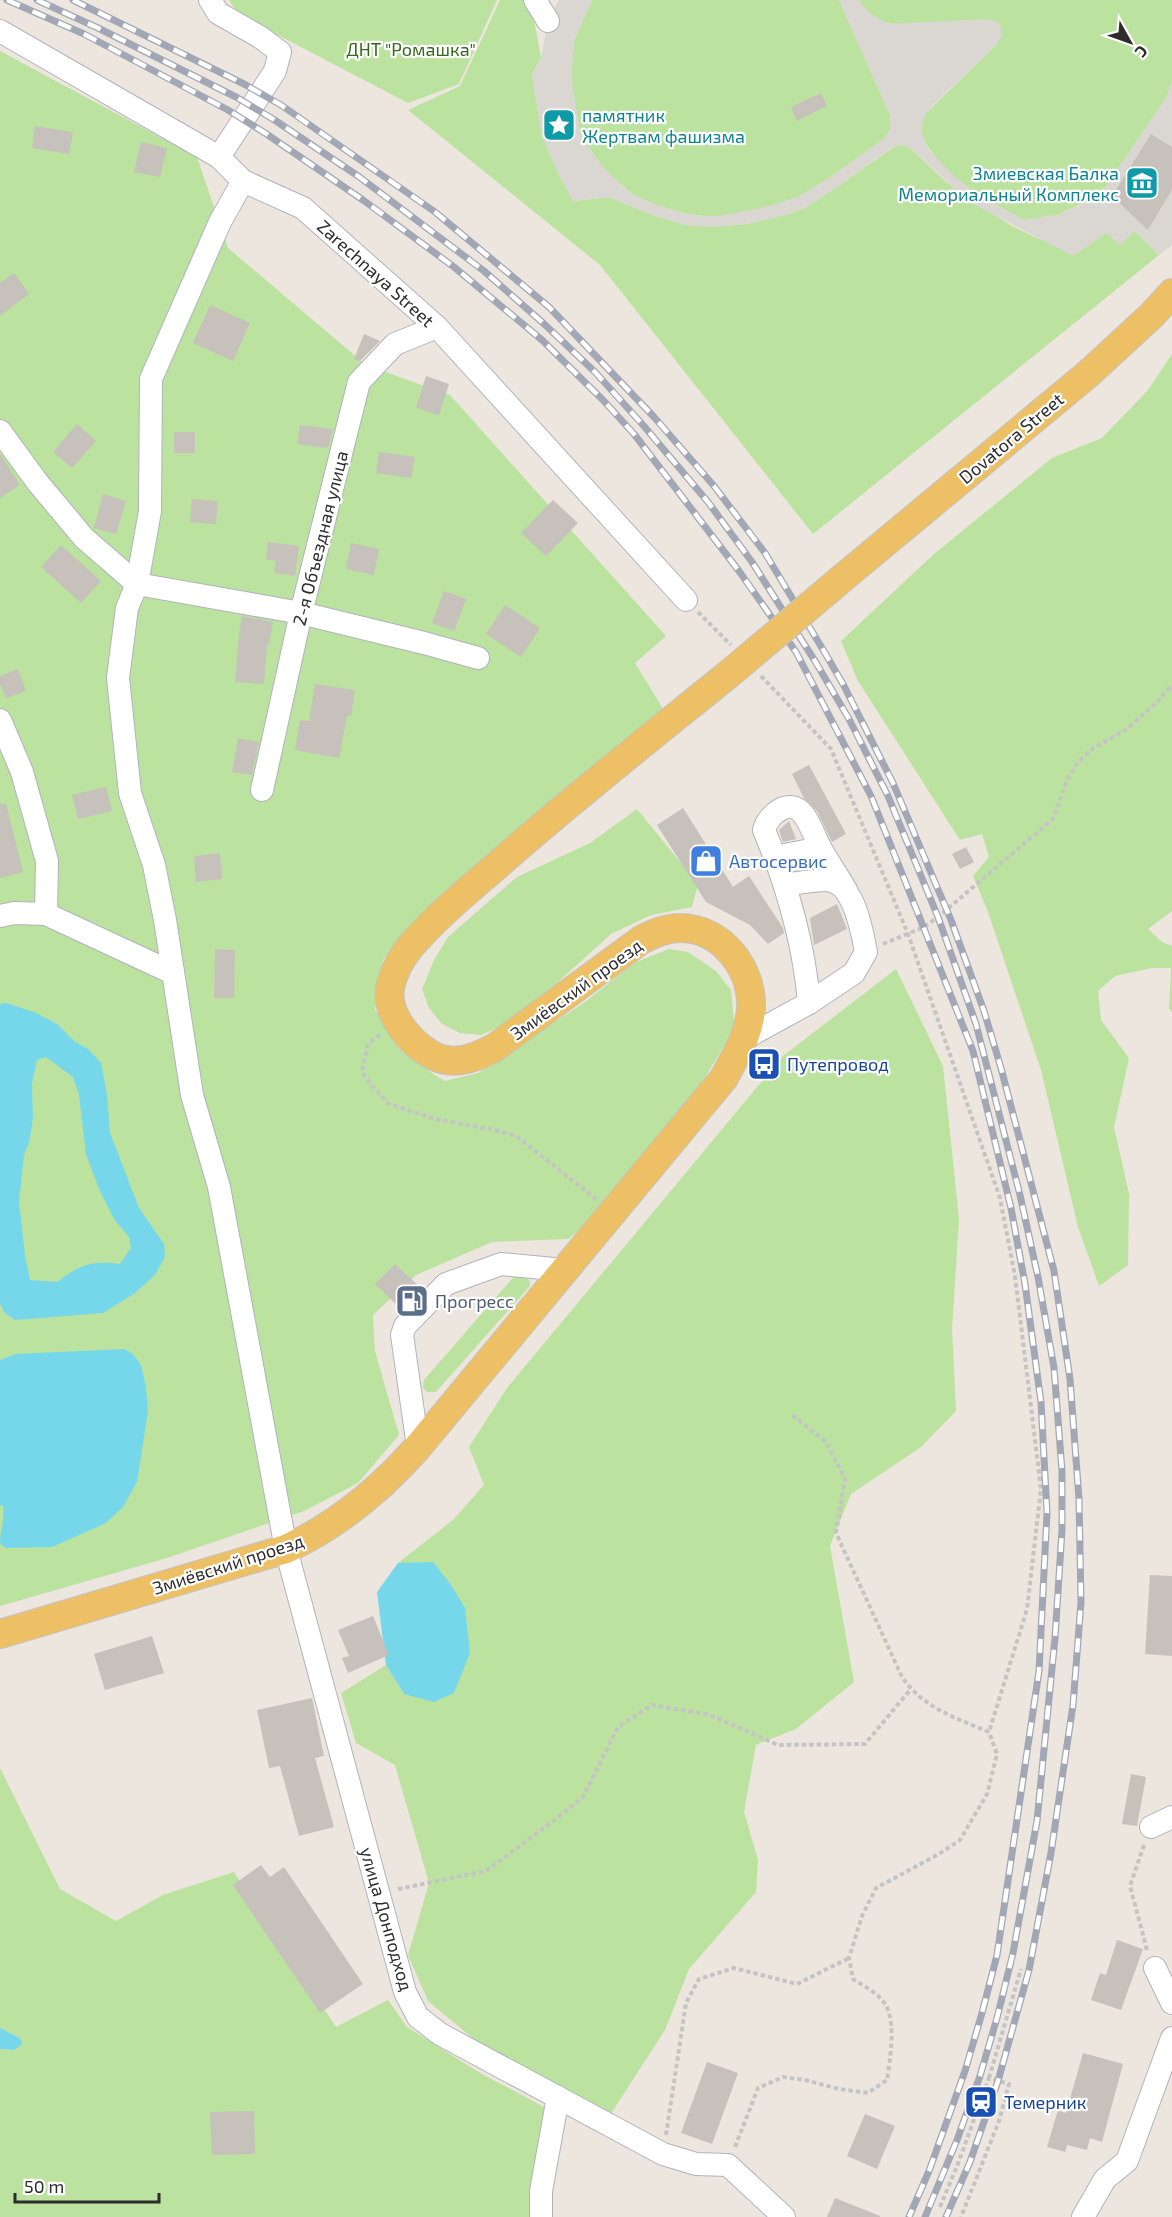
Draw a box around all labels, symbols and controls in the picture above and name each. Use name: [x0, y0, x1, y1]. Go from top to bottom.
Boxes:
north arrow: [1100, 12, 1160, 72]
park label: ДНТ "Ромашка": [346, 38, 476, 60]
text: С: [1132, 42, 1152, 62]
place label: памятник Жертвам фашизма: [582, 104, 745, 147]
place icon: памятник Жертвам фашизма: [541, 107, 577, 143]
place label: Змиевская Балка Мемориальный Комплекс: [898, 162, 1119, 205]
museum icon: Змиевская Балка Мемориальный Комплекс: [1124, 165, 1160, 201]
street label: Zarechnaya Street: [313, 215, 439, 331]
street label: Dovatora Street: [954, 388, 1068, 488]
street label: 2-я Объездная улица: [288, 448, 352, 628]
shop icon: Автосервис: [688, 843, 724, 879]
place label: Автосервис: [729, 850, 828, 872]
street label: Змиёвский проезд: [506, 934, 646, 1044]
bus stop icon: Путепровод: [746, 1046, 782, 1082]
place label: Путепровод: [787, 1053, 889, 1075]
fuel station icon: Прогресс: [394, 1283, 430, 1319]
place label: Прогресс: [435, 1290, 514, 1312]
street label: Змиёвский проезд: [150, 1529, 306, 1599]
street label: улица Донподход: [356, 1845, 418, 1993]
station icon: Темерник: [963, 2084, 999, 2120]
place label: Темерник: [1004, 2091, 1087, 2113]
scale bar: [15, 2166, 159, 2204]
text: 50 m: [24, 2175, 64, 2197]

